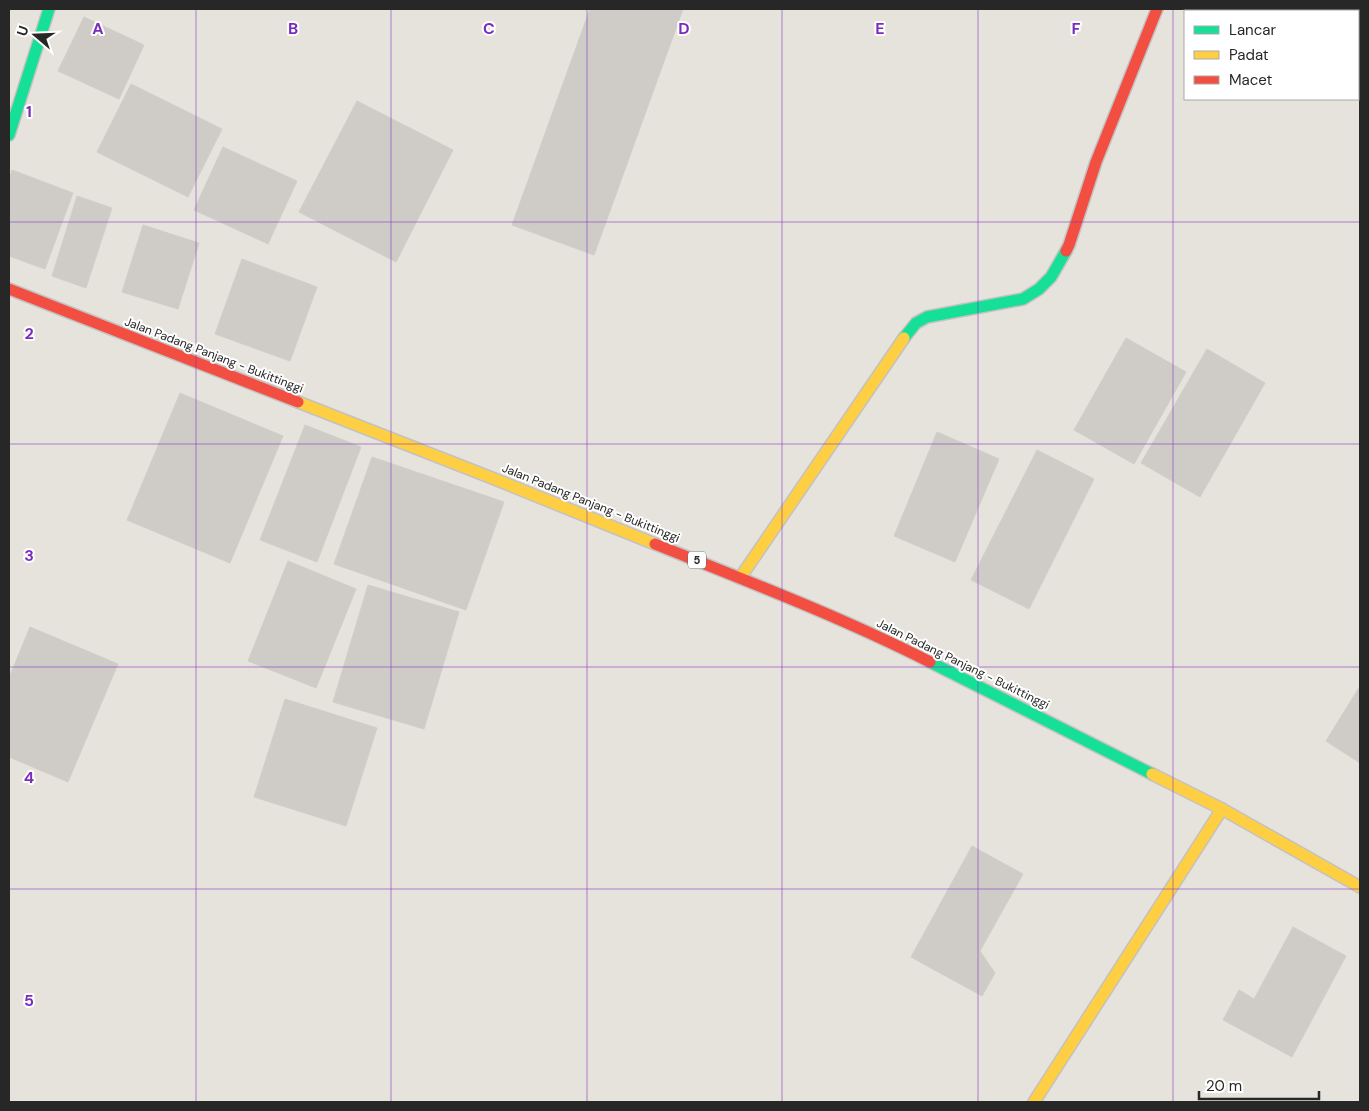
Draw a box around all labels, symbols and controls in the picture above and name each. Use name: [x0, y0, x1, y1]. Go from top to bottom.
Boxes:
north arrow: [10, 10, 60, 60]
legend: [1184, 10, 1359, 100]
text: A: [92, 18, 104, 39]
text: B: [288, 18, 298, 39]
text: C: [483, 18, 495, 39]
text: D: [678, 18, 690, 39]
text: E: [875, 18, 885, 39]
text: F: [1072, 18, 1081, 39]
text: Lancar: [1229, 20, 1276, 40]
text: U: [13, 23, 33, 38]
text: Padat: [1229, 45, 1269, 65]
text: Macet: [1229, 70, 1273, 90]
text: 1: [26, 101, 32, 122]
street label: Jalan Padang Panjang - Bukittinggi: [122, 313, 306, 397]
text: 2: [24, 323, 34, 344]
street label: Jalan Padang Panjang - Bukittinggi: [500, 460, 682, 546]
text: 3: [24, 545, 34, 566]
road number: 5: [688, 552, 706, 568]
street label: Jalan Padang Panjang - Bukittinggi: [874, 615, 1052, 713]
text: 4: [24, 767, 34, 788]
text: 5: [24, 990, 34, 1011]
scale bar: [1199, 1068, 1319, 1100]
text: 20 m: [1206, 1076, 1242, 1096]

